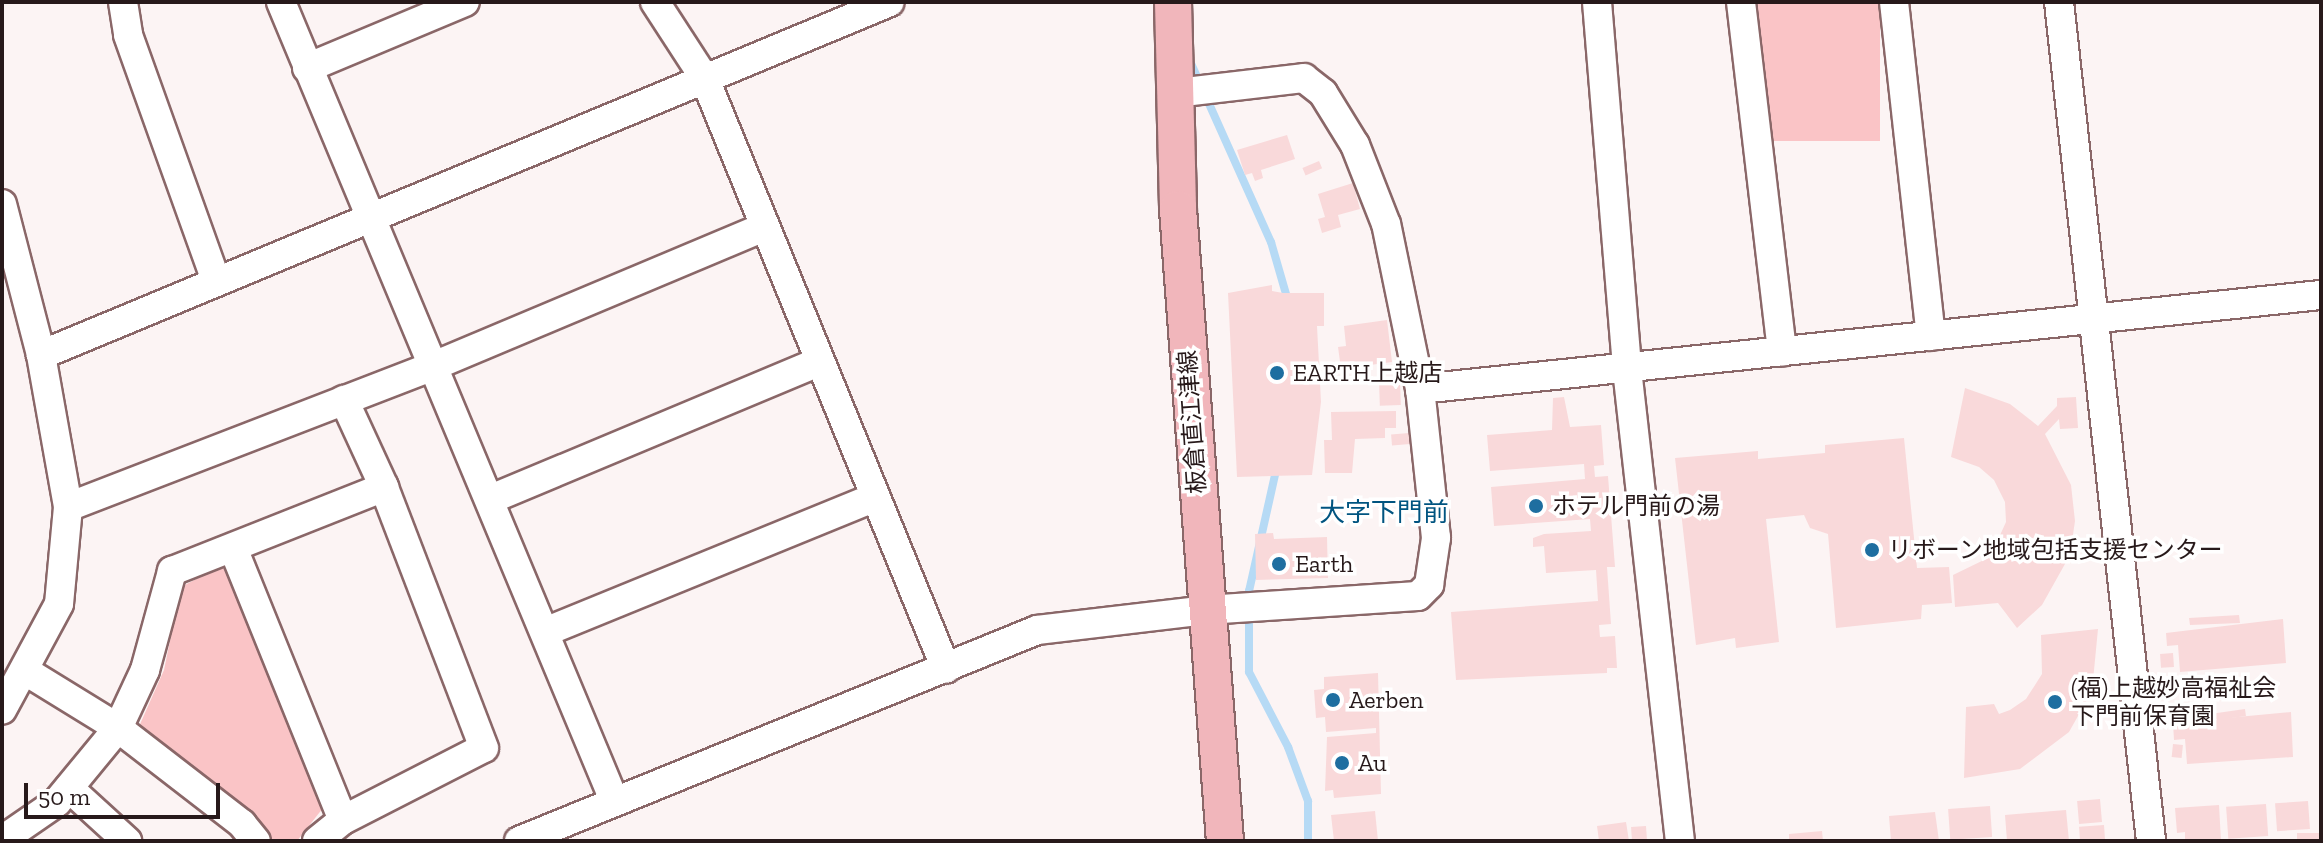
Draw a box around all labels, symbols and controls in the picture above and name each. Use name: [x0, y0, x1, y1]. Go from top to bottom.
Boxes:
street label: 板倉直江津線: [1173, 349, 1211, 495]
place label: EARTH上越店: [1293, 359, 1442, 387]
marker: EARTH上越店: [1268, 364, 1286, 382]
place label: ホテル門前の湯: [1552, 492, 1720, 520]
district label: 大字下門前: [1319, 497, 1449, 529]
marker: ホテル門前の湯: [1527, 497, 1545, 515]
place label: リボーン地域包括支援センター: [1888, 536, 2224, 564]
marker: リボーン地域包括支援センター: [1863, 541, 1881, 559]
place label: Earth: [1295, 550, 1353, 578]
marker: Earth: [1270, 555, 1288, 573]
place label: (福)上越妙高福祉会 下門前保育園: [2071, 674, 2276, 730]
place label: Aerben: [1349, 686, 1423, 714]
marker: Aerben: [1324, 691, 1342, 709]
marker: (福)上越妙高福祉会 下門前保育園: [2046, 693, 2064, 711]
place label: Au: [1358, 749, 1387, 777]
marker: Au: [1333, 754, 1351, 772]
scale bar: [28, 767, 224, 817]
text: 50 m: [38, 782, 90, 811]

